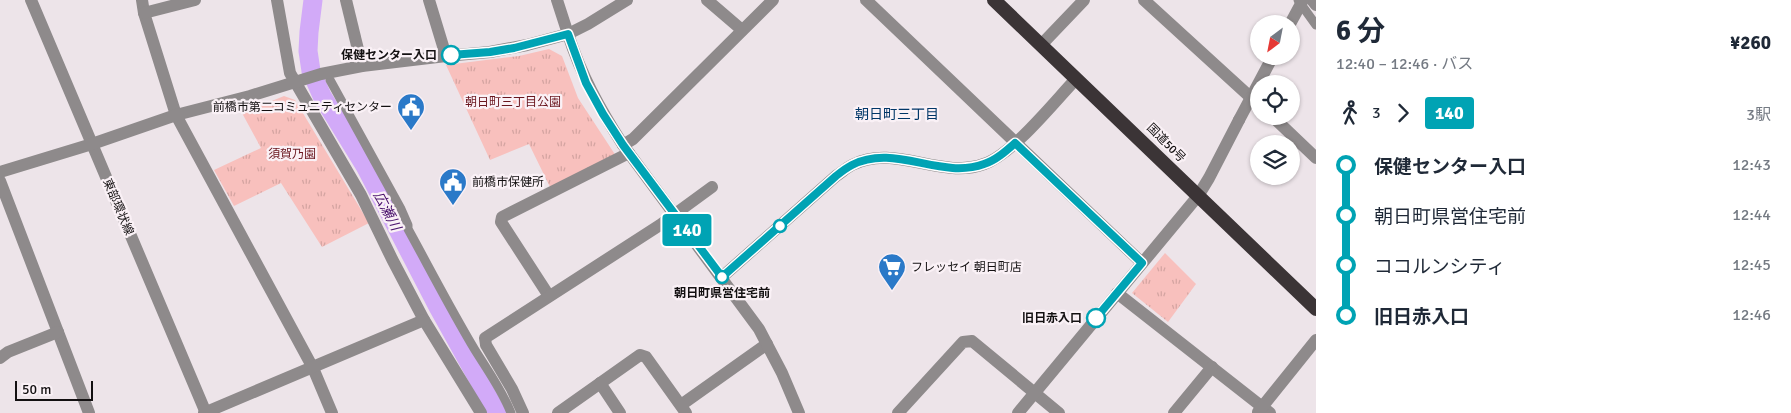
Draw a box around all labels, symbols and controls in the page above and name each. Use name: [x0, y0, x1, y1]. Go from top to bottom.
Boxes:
text: 6 分: [1336, 14, 1385, 48]
north arrow: [1250, 15, 1300, 65]
map controls: [1250, 15, 1300, 185]
text: ¥260: [1730, 31, 1771, 55]
marker: 保健センター入口: [441, 45, 461, 65]
place label: 保健センター入口: [341, 48, 437, 63]
text: 12:40 – 12:46 · バス: [1336, 54, 1473, 74]
button: locate: [1250, 75, 1300, 125]
public building icon: 前橋市第二コミュニティセンター: [396, 92, 426, 131]
park label: 朝日町三丁目公園: [465, 95, 561, 110]
icon: walk: [1336, 99, 1364, 127]
icon: forward: [1389, 99, 1417, 127]
place label: 前橋市第二コミュニティセンター: [213, 100, 392, 115]
text: 140: [1435, 102, 1464, 124]
text: 3: [1372, 103, 1381, 123]
text: 3駅: [1746, 105, 1771, 125]
district label: 朝日町三丁目: [855, 106, 939, 123]
street label: 国道50号: [1143, 120, 1189, 166]
button: layers: [1250, 135, 1300, 185]
park label: 須賀乃園: [268, 147, 316, 162]
text: 保健センター入口: [1374, 155, 1526, 179]
text: 12:43: [1732, 155, 1771, 175]
public building icon: 前橋市保健所: [438, 167, 468, 206]
place label: 前橋市保健所: [472, 175, 544, 190]
street label: 東部環状線: [99, 176, 137, 238]
water label: 広瀬川: [370, 188, 405, 235]
text: 朝日町県営住宅前: [1374, 205, 1526, 229]
text: 12:44: [1732, 205, 1771, 225]
line badge: 140: [658, 214, 716, 246]
text: 140: [672, 219, 702, 241]
unlabelled marker: [773, 219, 787, 233]
supermarket icon: フレッセイ 朝日町店: [877, 252, 907, 291]
text: ココルンシティ: [1374, 255, 1505, 279]
text: 12:45: [1732, 255, 1771, 275]
place label: フレッセイ 朝日町店: [911, 260, 1022, 275]
marker: 朝日町県営住宅前: [715, 270, 729, 284]
place label: 朝日町県営住宅前: [674, 286, 770, 301]
text: 旧日赤入口: [1374, 305, 1469, 329]
text: 12:46: [1732, 305, 1771, 325]
marker: 旧日赤入口: [1086, 308, 1106, 328]
place label: 旧日赤入口: [1022, 311, 1082, 326]
scale bar: [15, 378, 92, 401]
text: 50 m: [22, 381, 51, 398]

